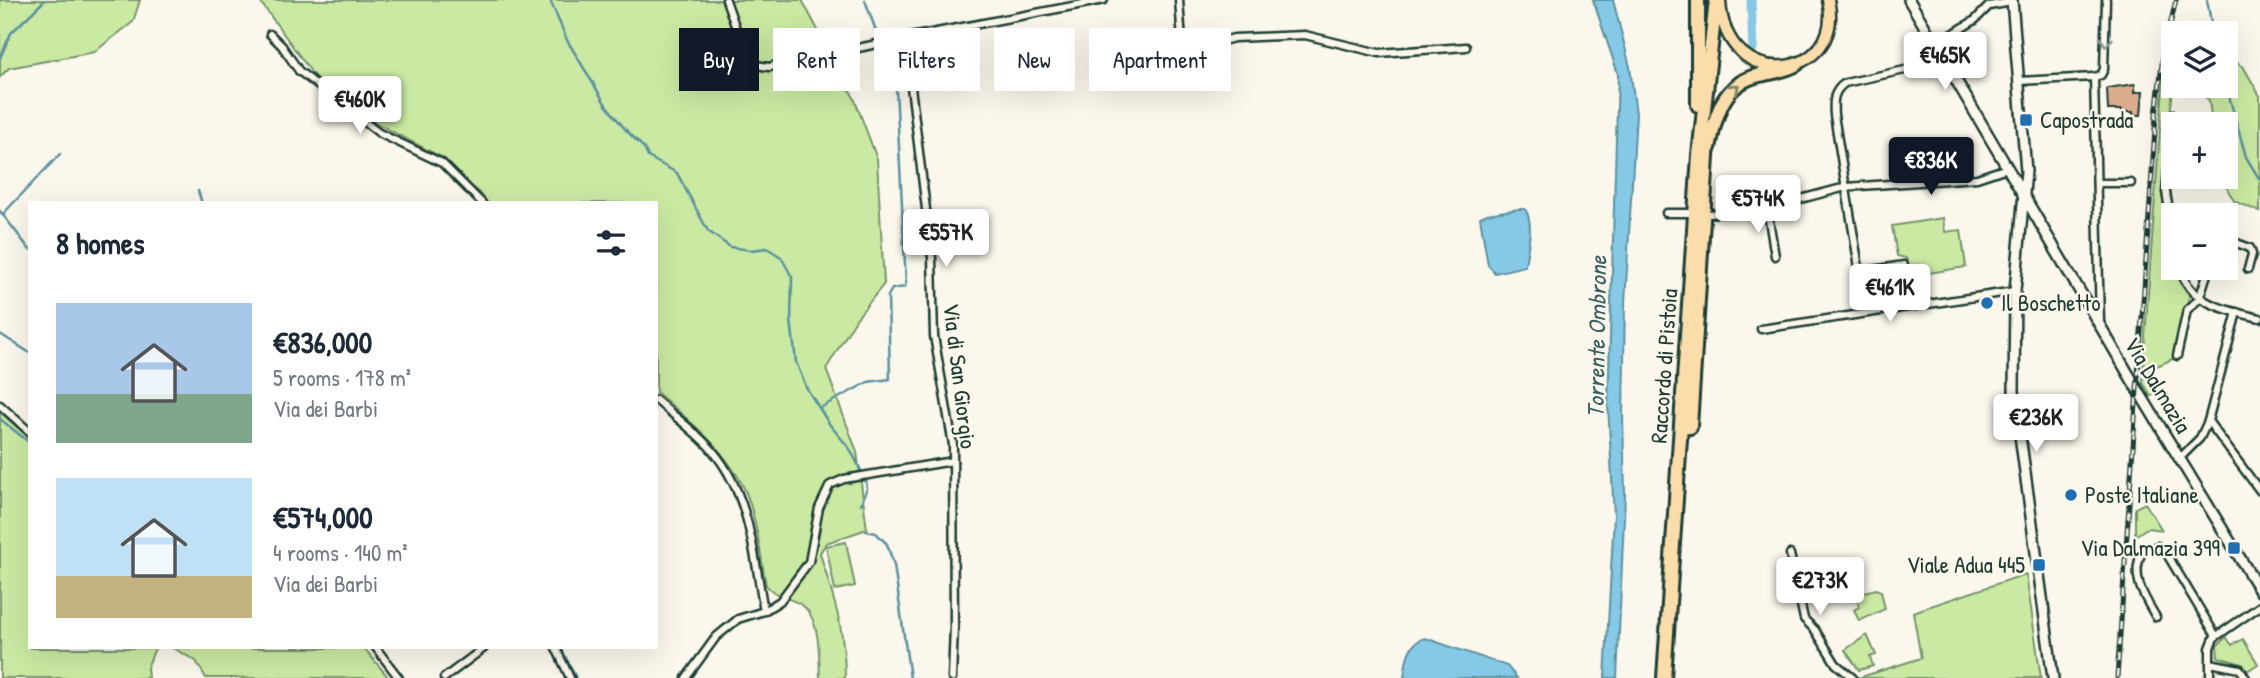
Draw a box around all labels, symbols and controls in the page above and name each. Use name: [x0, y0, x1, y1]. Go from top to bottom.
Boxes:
map controls: [2161, 21, 2238, 280]
button: layers: [2161, 21, 2238, 98]
chip: Buy: [679, 28, 759, 91]
chip: Rent: [773, 28, 860, 91]
chip: Filters: [874, 28, 980, 91]
chip: New: [994, 28, 1075, 91]
chip: Apartment: [1089, 28, 1231, 91]
pin: €465K: [1896, 32, 1994, 92]
one-way arrow: [2099, 37, 2114, 48]
text: €465K: [1920, 39, 1970, 70]
pin: €460K: [311, 76, 409, 136]
text: €460K: [334, 83, 386, 114]
one-way arrow: [1727, 84, 1740, 96]
place label: Capostrada: [2040, 104, 2133, 135]
marker: Capostrada: [2018, 112, 2034, 128]
button: +: [2161, 112, 2238, 189]
pin: €836K: [1882, 138, 1980, 197]
text: €836K: [1905, 144, 1957, 175]
pin: €574K: [1709, 176, 1807, 235]
text: €574K: [1732, 182, 1784, 213]
button: −: [2161, 203, 2238, 280]
pin: €557K: [897, 210, 995, 269]
text: €557K: [919, 216, 973, 247]
text: 8 homes: [56, 223, 144, 263]
icon: filters: [592, 224, 630, 262]
water label: Torrente Ombrone: [1579, 254, 1613, 418]
pin: €461K: [1841, 264, 1939, 324]
text: €461K: [1865, 271, 1915, 302]
place label: Il Boschetto: [2001, 287, 2100, 318]
street label: Raccordo di Pistoia: [1643, 288, 1684, 444]
marker: Il Boschetto: [1979, 295, 1995, 311]
street label: Via di San Giorgio: [936, 302, 985, 450]
text: €836,000: [273, 322, 372, 362]
icon: home: [112, 331, 196, 415]
street label: Via Dalmazia: [2118, 331, 2199, 439]
text: 5 rooms · 178 m²: [273, 362, 411, 393]
text: Via dei Barbi: [273, 393, 378, 424]
pin: €236K: [1987, 394, 2085, 454]
text: €236K: [2009, 401, 2063, 432]
place label: Poste Italiane: [2085, 479, 2199, 510]
marker: Poste Italiane: [2063, 487, 2079, 503]
text: €574,000: [273, 497, 373, 537]
icon: home: [112, 506, 196, 590]
place label: Via Dalmazia 399: [2080, 532, 2220, 563]
text: 4 rooms · 140 m²: [273, 537, 407, 568]
marker: Via Dalmazia 399: [2226, 540, 2242, 556]
place label: Viale Adua 445: [1907, 549, 2025, 580]
marker: Viale Adua 445: [2031, 557, 2047, 573]
pin: €273K: [1771, 558, 1869, 617]
text: €273K: [1792, 564, 1848, 595]
text: Via dei Barbi: [273, 568, 378, 599]

